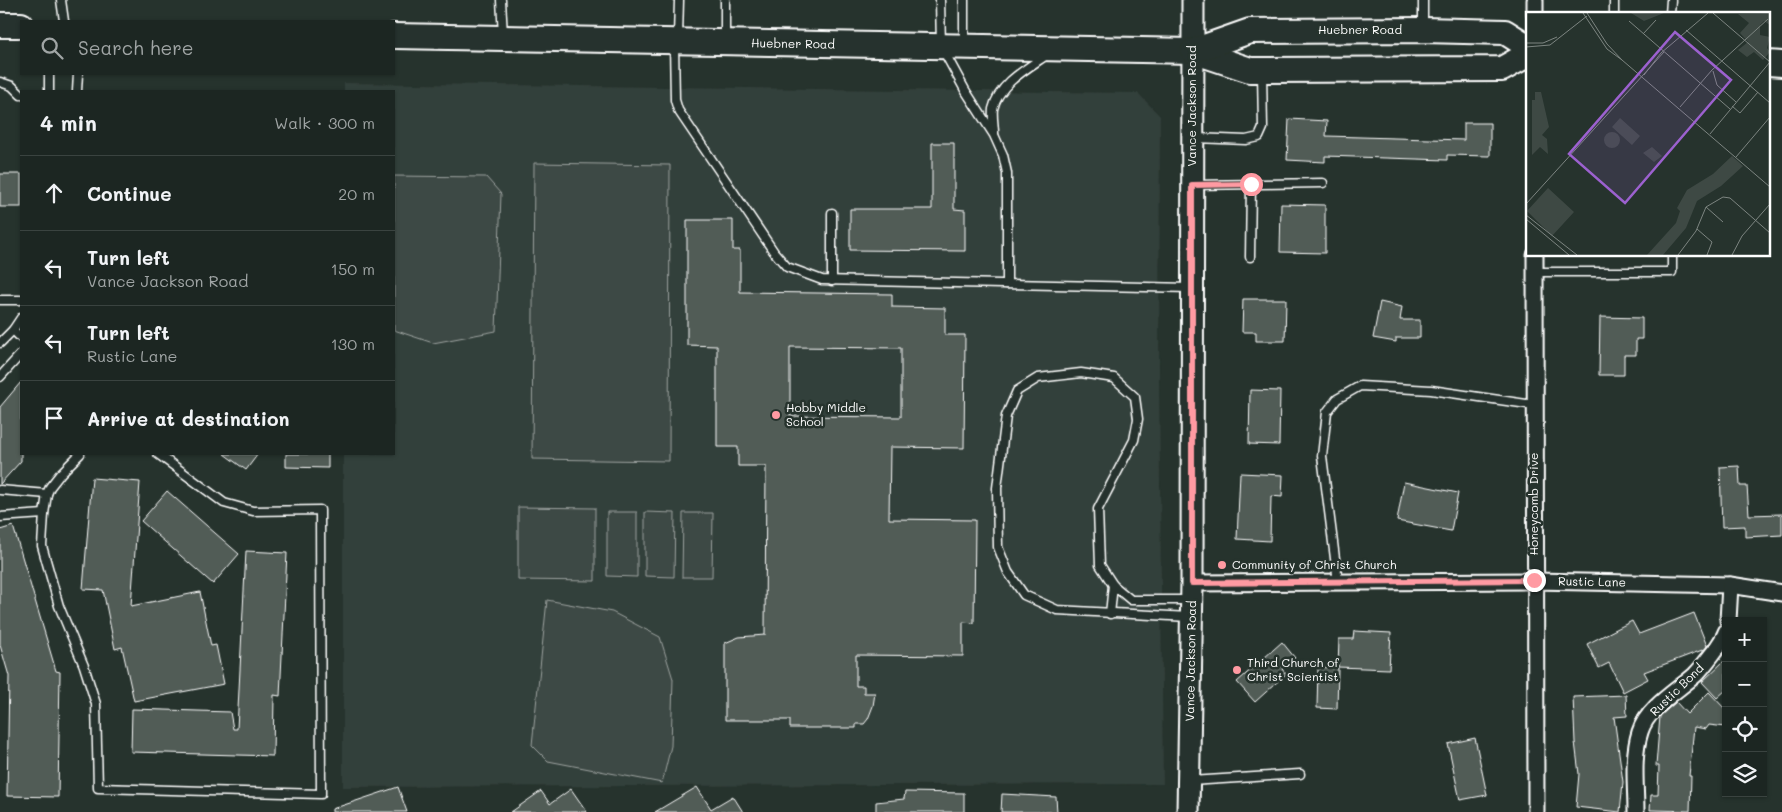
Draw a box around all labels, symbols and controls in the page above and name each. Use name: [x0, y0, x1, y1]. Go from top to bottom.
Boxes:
inset map: [1526, 12, 1770, 256]
search box: [20, 20, 395, 75]
street label: Huebner Road: [1318, 21, 1402, 37]
icon: search: [38, 34, 66, 62]
street label: Huebner Road: [751, 34, 836, 52]
text: Search here: [78, 35, 194, 60]
street label: Vance Jackson Road: [1183, 45, 1199, 167]
text: 4 min: [40, 109, 97, 136]
text: Walk · 300 m: [274, 112, 375, 133]
route start: [1240, 173, 1263, 196]
icon: ahead: [40, 179, 68, 207]
text: Continue: [87, 181, 172, 206]
text: 20 m: [338, 183, 375, 204]
text: Turn left: [87, 245, 170, 270]
icon: left: [40, 254, 68, 282]
text: 150 m: [331, 258, 375, 279]
text: Vance Jackson Road: [87, 270, 248, 291]
text: Turn left: [87, 320, 170, 345]
icon: left: [40, 329, 68, 357]
text: 130 m: [331, 333, 375, 354]
text: Rustic Lane: [87, 345, 177, 366]
place label: Hobby Middle School: [786, 399, 866, 429]
icon: arrive: [40, 404, 68, 432]
text: Arrive at destination: [87, 406, 290, 431]
marker: Hobby Middle School: [770, 409, 782, 421]
street label: Honeycomb Drive: [1525, 453, 1541, 555]
place label: Community of Christ Church: [1232, 556, 1397, 572]
marker: Community of Christ Church: [1216, 559, 1228, 571]
route end: [1523, 569, 1546, 592]
street label: Rustic Lane: [1558, 572, 1626, 590]
street label: Vance Jackson Road: [1181, 600, 1199, 722]
map controls: [1722, 617, 1767, 797]
button: +: [1722, 617, 1767, 662]
place label: Third Church of Christ Scientist: [1247, 654, 1339, 684]
street label: Rustic Bond: [1646, 659, 1707, 719]
button: −: [1722, 662, 1767, 707]
marker: Third Church of Christ Scientist: [1231, 664, 1243, 676]
button: locate: [1722, 707, 1767, 752]
button: layers: [1722, 752, 1767, 797]

